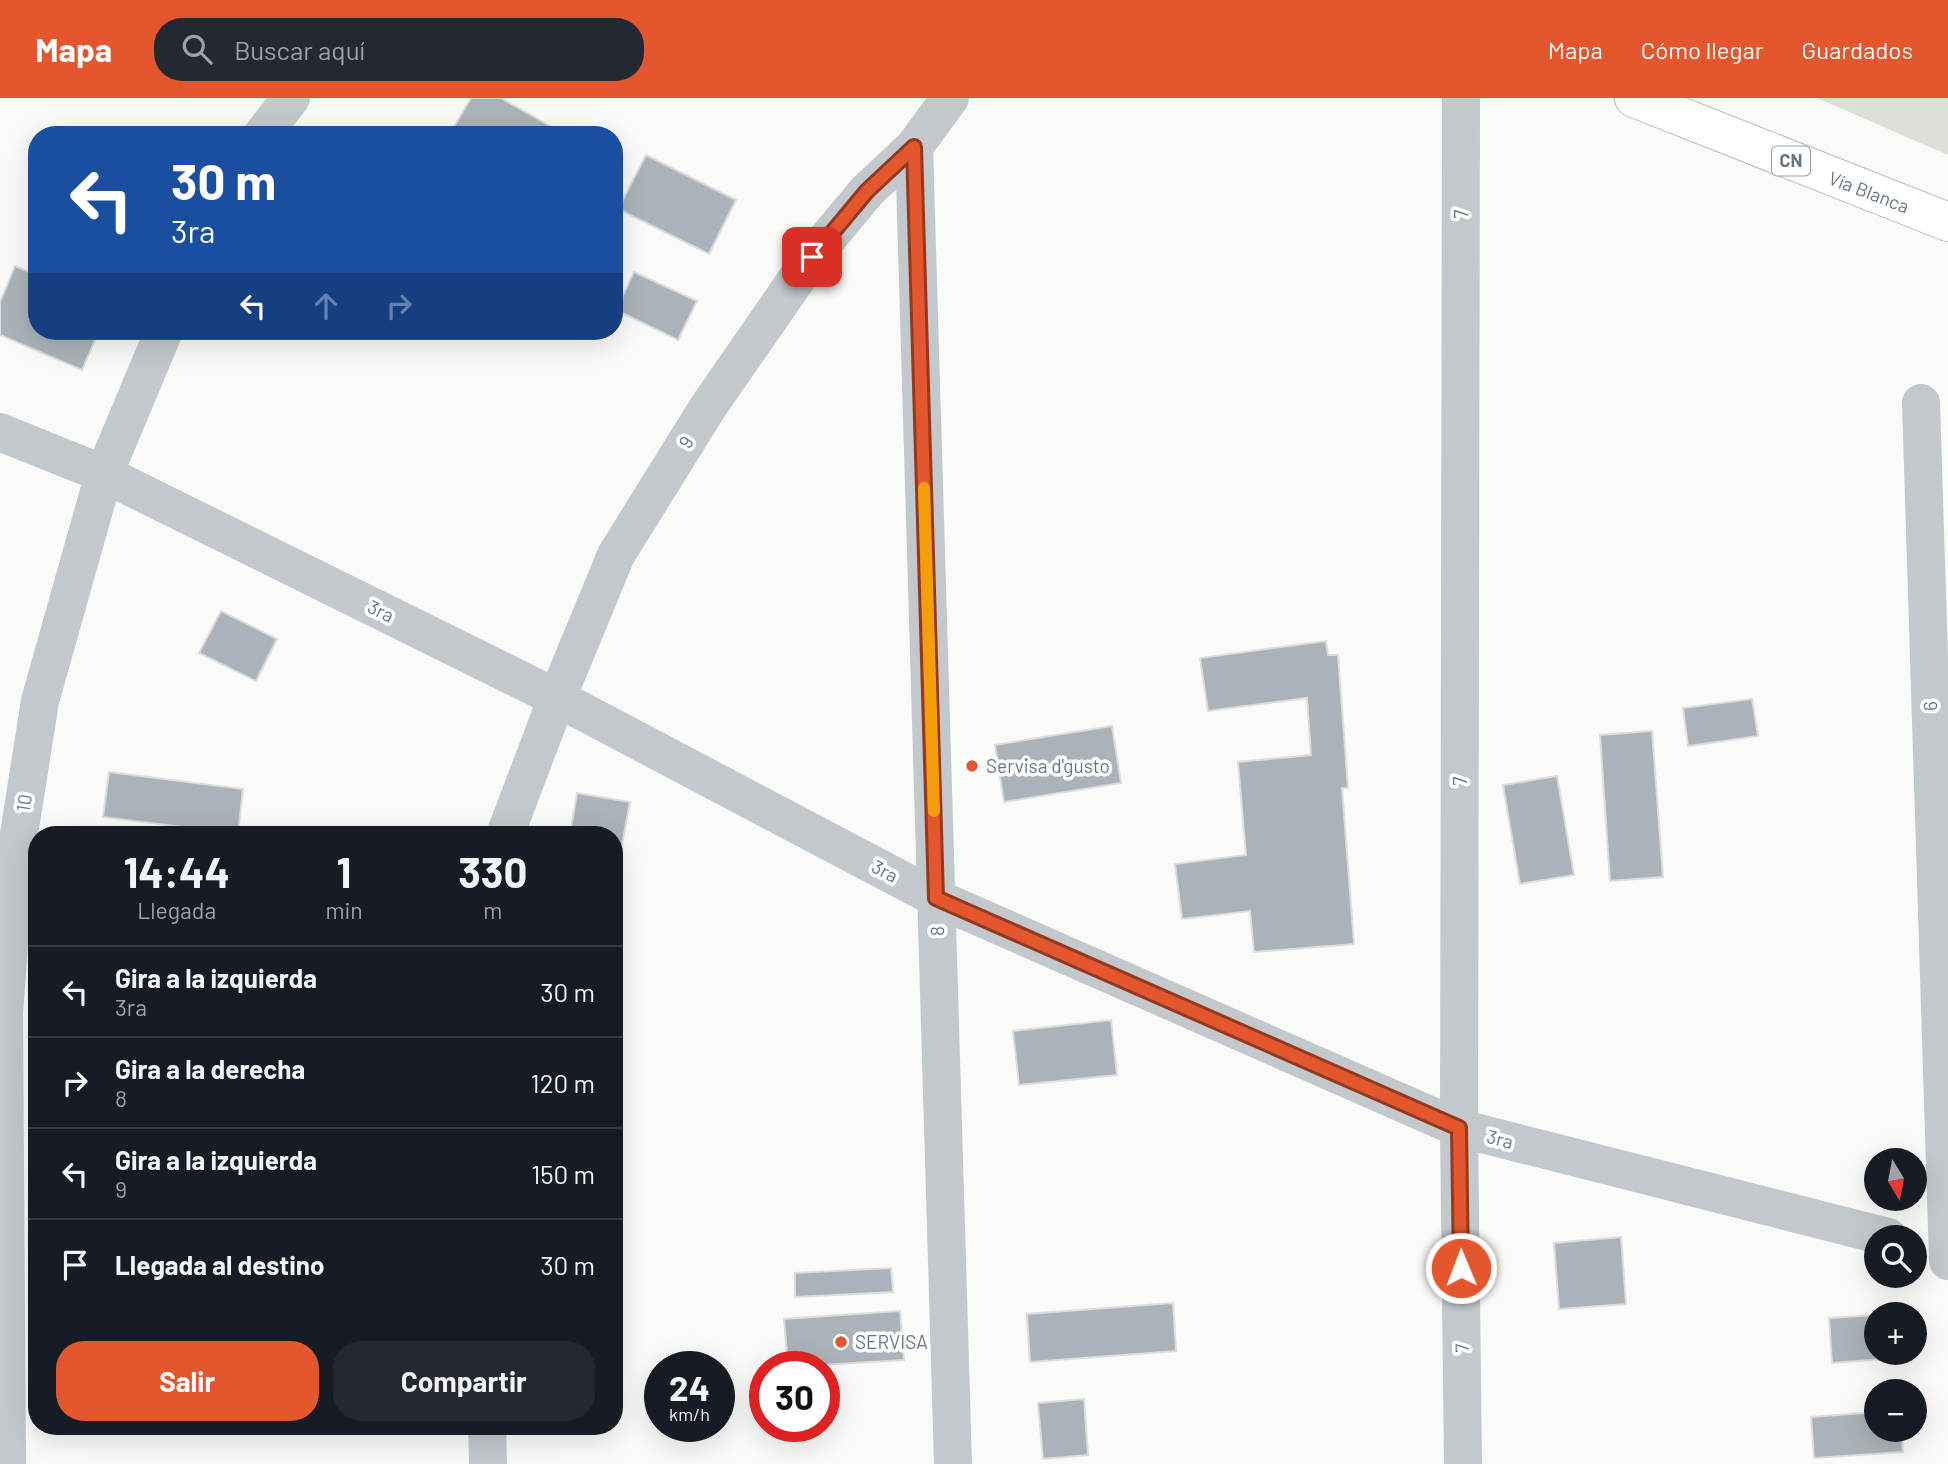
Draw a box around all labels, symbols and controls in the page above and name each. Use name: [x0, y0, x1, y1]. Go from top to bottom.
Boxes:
search box: [154, 18, 644, 81]
text: Mapa: [35, 29, 112, 69]
icon: search: [178, 30, 216, 68]
text: Buscar aquí: [234, 34, 365, 65]
text: Mapa: [1548, 35, 1603, 64]
text: Cómo llegar: [1641, 35, 1763, 64]
text: Guardados: [1801, 35, 1913, 64]
road number: CN: [1772, 146, 1810, 176]
text: 30 m: [171, 151, 276, 210]
icon: left: [56, 154, 147, 245]
street label: Vía Blanca: [1826, 166, 1913, 217]
street label: 7: [1449, 210, 1472, 219]
text: 3ra: [171, 211, 215, 249]
pin: [782, 227, 842, 287]
icon: arrive: [793, 238, 831, 276]
icon: left: [234, 287, 272, 325]
icon: ahead: [307, 287, 345, 325]
icon: right: [380, 287, 418, 325]
street label: 9: [673, 431, 698, 452]
street label: 3ra: [364, 594, 398, 627]
street label: 6: [1918, 701, 1941, 711]
place label: Servisa d'gusto: [986, 754, 1110, 777]
marker: Servisa d'gusto: [964, 758, 980, 774]
street label: 7: [1448, 777, 1471, 786]
street label: 10: [11, 793, 36, 813]
text: 14:44: [124, 846, 230, 896]
text: 1: [337, 846, 351, 896]
text: 330: [458, 846, 528, 896]
street label: 3ra: [868, 854, 902, 887]
text: Llegada: [137, 896, 216, 924]
text: min: [325, 896, 363, 924]
text: m: [483, 896, 502, 924]
street label: 8: [925, 926, 948, 936]
text: Gira a la izquierda: [115, 962, 317, 993]
icon: left: [56, 973, 94, 1011]
text: 30 m: [540, 976, 595, 1007]
text: 3ra: [115, 993, 147, 1021]
text: Gira a la derecha: [115, 1053, 305, 1084]
icon: right: [56, 1064, 94, 1102]
text: 120 m: [531, 1067, 595, 1098]
text: 8: [115, 1084, 127, 1112]
street label: 3ra: [1485, 1124, 1516, 1153]
text: Gira a la izquierda: [115, 1144, 317, 1175]
north arrow: [1864, 1148, 1927, 1211]
map controls: [1864, 1148, 1927, 1442]
icon: left: [56, 1155, 94, 1193]
text: 150 m: [531, 1158, 595, 1189]
text: 9: [115, 1175, 127, 1203]
button: search: [1864, 1225, 1927, 1288]
position arrow: [1424, 1231, 1498, 1305]
icon: arrive: [56, 1246, 94, 1284]
text: Llegada al destino: [115, 1249, 324, 1280]
text: 30 m: [540, 1249, 595, 1280]
button: +: [1864, 1302, 1927, 1365]
place label: SERVISA: [855, 1330, 928, 1353]
marker: SERVISA: [833, 1334, 849, 1350]
button: Salir: [56, 1341, 319, 1421]
button: Compartir: [333, 1341, 595, 1421]
street label: 7: [1450, 1343, 1473, 1353]
speed limit sign: 30: [749, 1351, 840, 1442]
text: 24: [669, 1366, 710, 1408]
button: −: [1864, 1379, 1927, 1442]
text: km/h: [669, 1403, 710, 1425]

